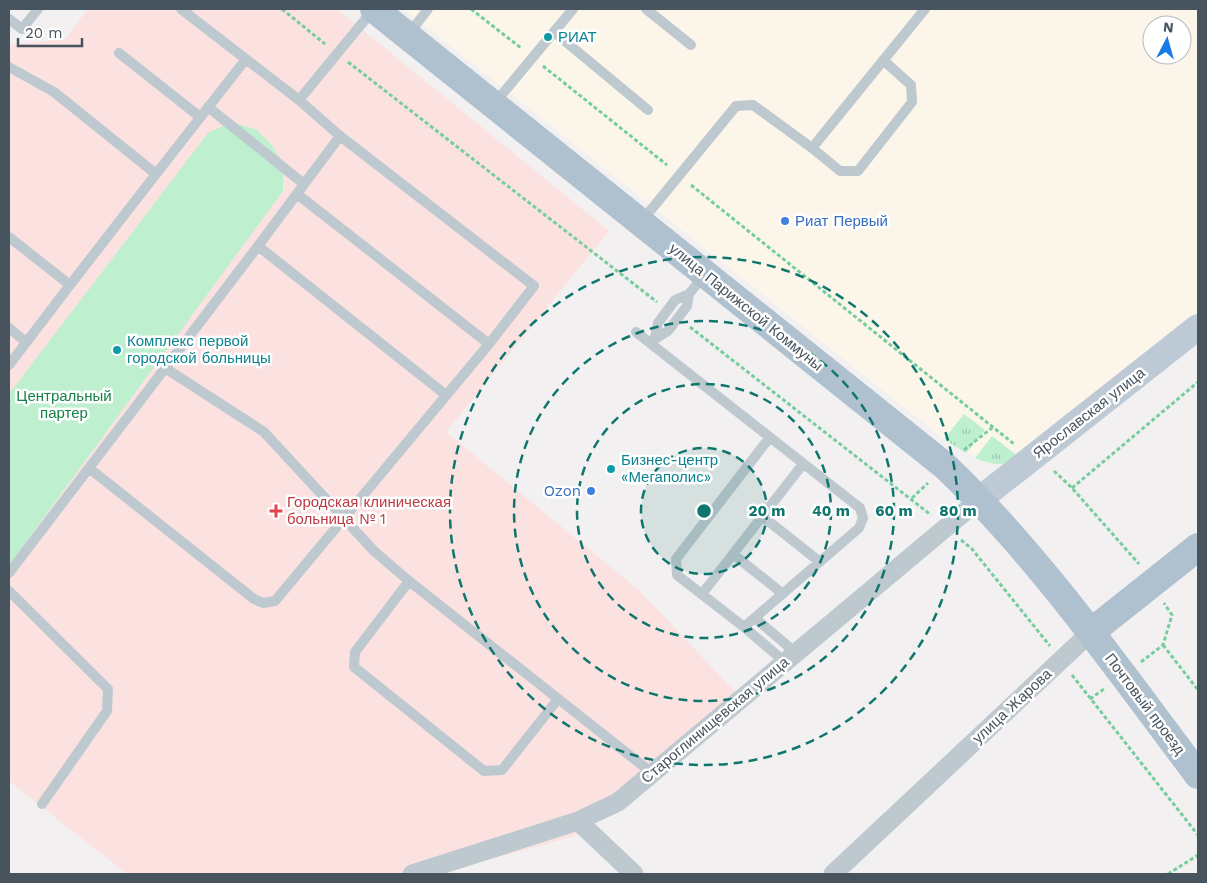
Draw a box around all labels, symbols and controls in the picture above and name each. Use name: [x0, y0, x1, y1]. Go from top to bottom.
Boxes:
scale bar: [18, 15, 81, 47]
north arrow: [1142, 15, 1192, 65]
text: N: [1162, 19, 1174, 36]
text: 20 m: [25, 24, 63, 42]
place label: РИАТ: [558, 28, 597, 46]
marker: РИАТ: [542, 31, 554, 43]
place label: Риат Первый: [795, 212, 888, 230]
marker: Риат Первый: [779, 215, 791, 227]
street label: улица Парижской Коммуны: [665, 239, 827, 375]
place label: Комплекс первой городской больницы: [127, 332, 271, 367]
marker: Комплекс первой городской больницы: [111, 344, 123, 356]
street label: Ярославская улица: [1029, 363, 1149, 462]
park label: Центральный партер: [16, 387, 112, 422]
place label: Бизнес-центр «Мегаполис»: [621, 451, 718, 486]
marker: Бизнес-центр «Мегаполис»: [605, 463, 617, 475]
place label: Ozon: [544, 482, 581, 500]
marker: Ozon: [585, 485, 597, 497]
place label: Городская клиническая больница № 1: [287, 493, 451, 528]
centre of rings: [695, 502, 713, 520]
text: 20 m: [748, 502, 786, 520]
text: 40 m: [812, 502, 850, 520]
text: 60 m: [875, 502, 913, 520]
text: 80 m: [939, 502, 977, 520]
marker: Городская клиническая больница № 1: [269, 504, 283, 518]
street label: Почтовый проезд: [1101, 650, 1189, 758]
street label: Староглинищевская улица: [638, 653, 793, 787]
street label: улица Жарова: [969, 664, 1056, 747]

